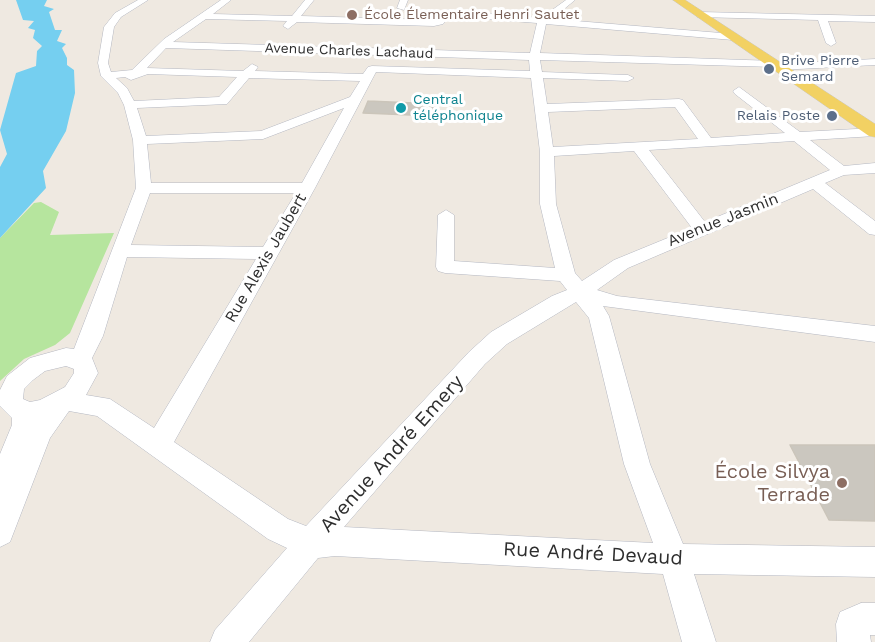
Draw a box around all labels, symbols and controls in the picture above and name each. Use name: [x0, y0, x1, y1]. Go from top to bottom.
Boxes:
place label: École Élementaire Henri Sautet: [364, 7, 579, 23]
marker: École Élementaire Henri Sautet: [345, 8, 359, 22]
street label: Avenue Charles Lachaud: [264, 40, 434, 62]
place label: Brive Pierre Semard: [781, 53, 859, 86]
marker: Brive Pierre Semard: [762, 62, 776, 76]
place label: Central téléphonique: [413, 92, 503, 124]
marker: Central téléphonique: [394, 101, 408, 115]
place label: Relais Poste: [737, 108, 820, 124]
marker: Relais Poste: [825, 109, 839, 123]
street label: Avenue Jasmin: [665, 189, 781, 251]
street label: Rue Alexis Jaubert: [221, 190, 311, 326]
street label: Avenue André Emery: [315, 370, 469, 538]
place label: École Silvya Terrade: [714, 460, 830, 507]
marker: École Silvya Terrade: [835, 476, 849, 490]
street label: Rue André Devaud: [502, 537, 684, 571]

